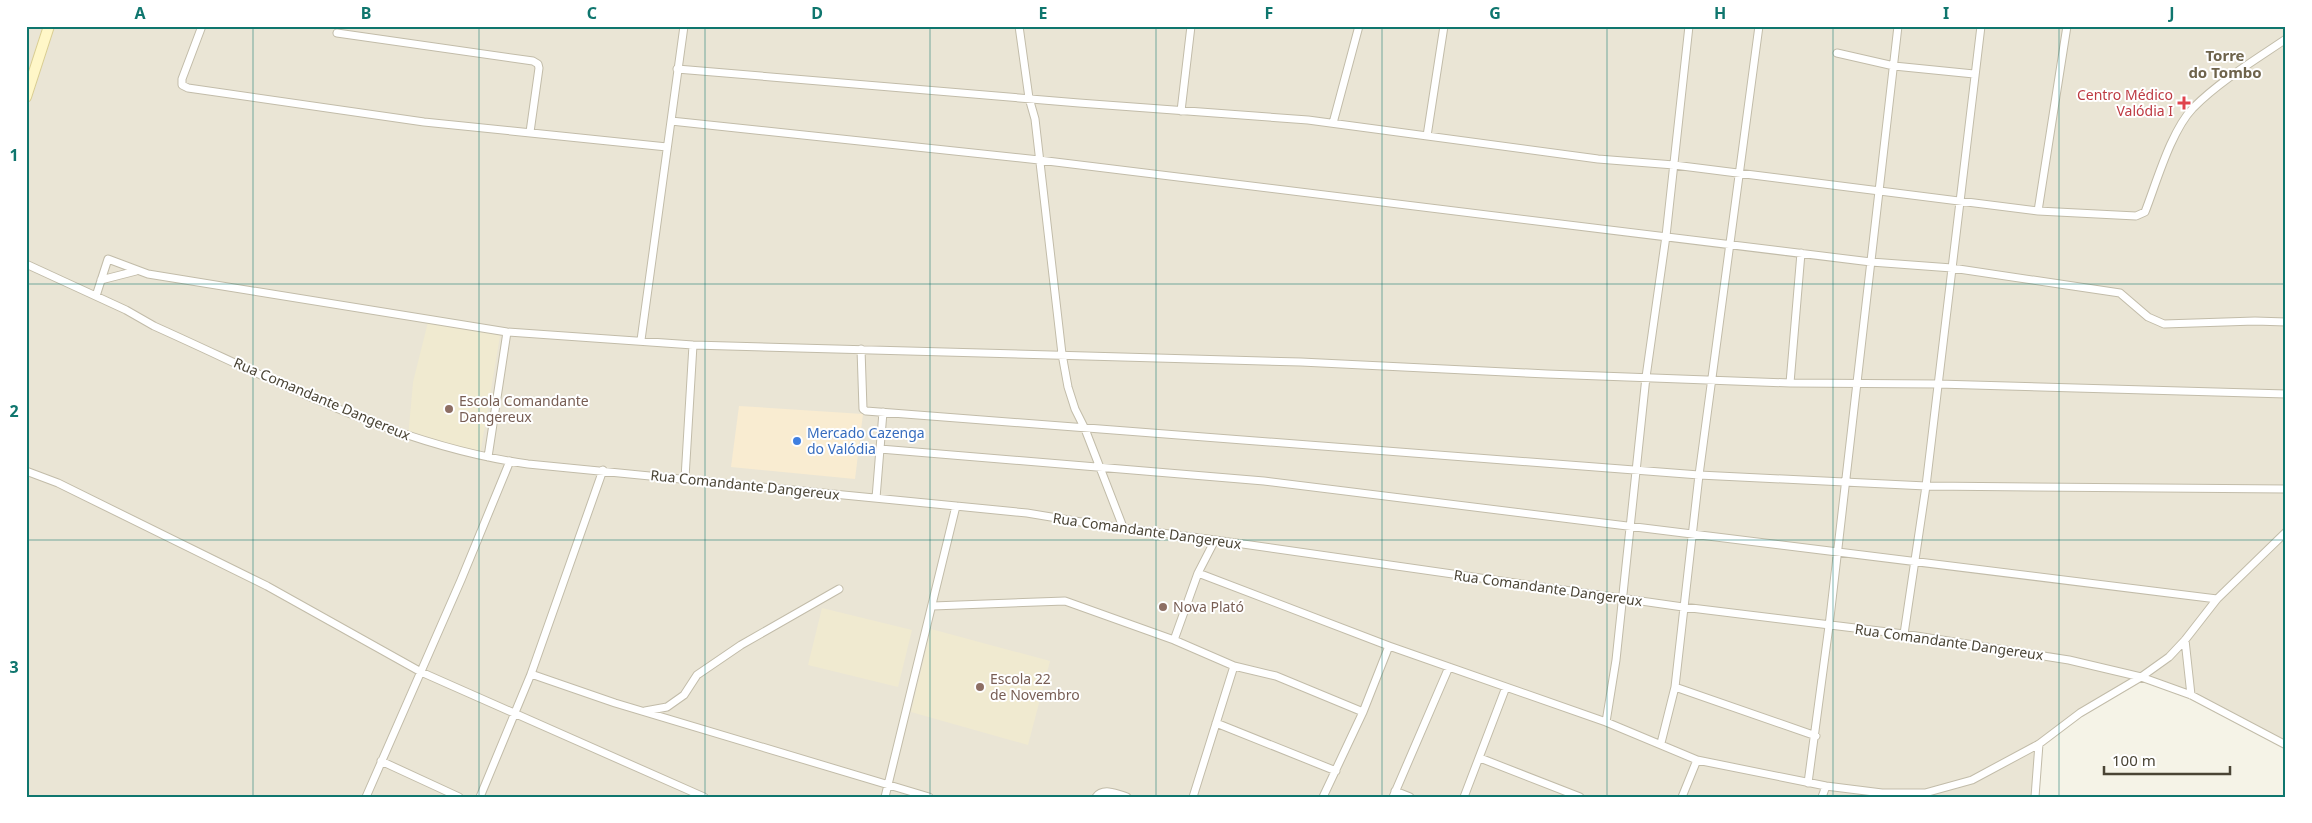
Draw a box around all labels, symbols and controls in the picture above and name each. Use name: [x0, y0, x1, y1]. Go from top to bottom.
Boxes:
text: A: [134, 2, 146, 24]
text: B: [361, 2, 371, 24]
text: C: [587, 2, 597, 24]
text: D: [811, 2, 823, 24]
text: E: [1039, 2, 1048, 24]
text: F: [1265, 2, 1273, 24]
text: G: [1489, 2, 1501, 24]
text: H: [1714, 2, 1726, 24]
text: I: [1943, 2, 1949, 24]
text: J: [2167, 2, 2175, 24]
district label: Torre do Tombo: [2188, 45, 2262, 82]
place label: Centro Médico Valódia I: [2077, 85, 2173, 120]
marker: Centro Médico Valódia I: [2177, 96, 2191, 110]
text: 1: [9, 144, 19, 166]
street label: Rua Comandante Dangereux: [231, 353, 414, 445]
place label: Escola Comandante Dangereux: [459, 391, 589, 426]
text: 2: [9, 400, 19, 422]
marker: Escola Comandante Dangereux: [443, 403, 455, 415]
place label: Mercado Cazenga do Valódia: [807, 423, 925, 458]
marker: Mercado Cazenga do Valódia: [791, 435, 803, 447]
street label: Rua Comandante Dangereux: [649, 465, 841, 504]
street label: Rua Comandante Dangereux: [1052, 508, 1243, 553]
street label: Rua Comandante Dangereux: [1453, 565, 1644, 610]
place label: Nova Plató: [1173, 597, 1244, 616]
marker: Nova Plató: [1157, 601, 1169, 613]
street label: Rua Comandante Dangereux: [1854, 619, 2045, 664]
text: 3: [9, 656, 19, 678]
place label: Escola 22 de Novembro: [990, 669, 1080, 704]
marker: Escola 22 de Novembro: [974, 681, 986, 693]
scale bar: [2104, 743, 2231, 775]
text: 100 m: [2112, 750, 2156, 770]

